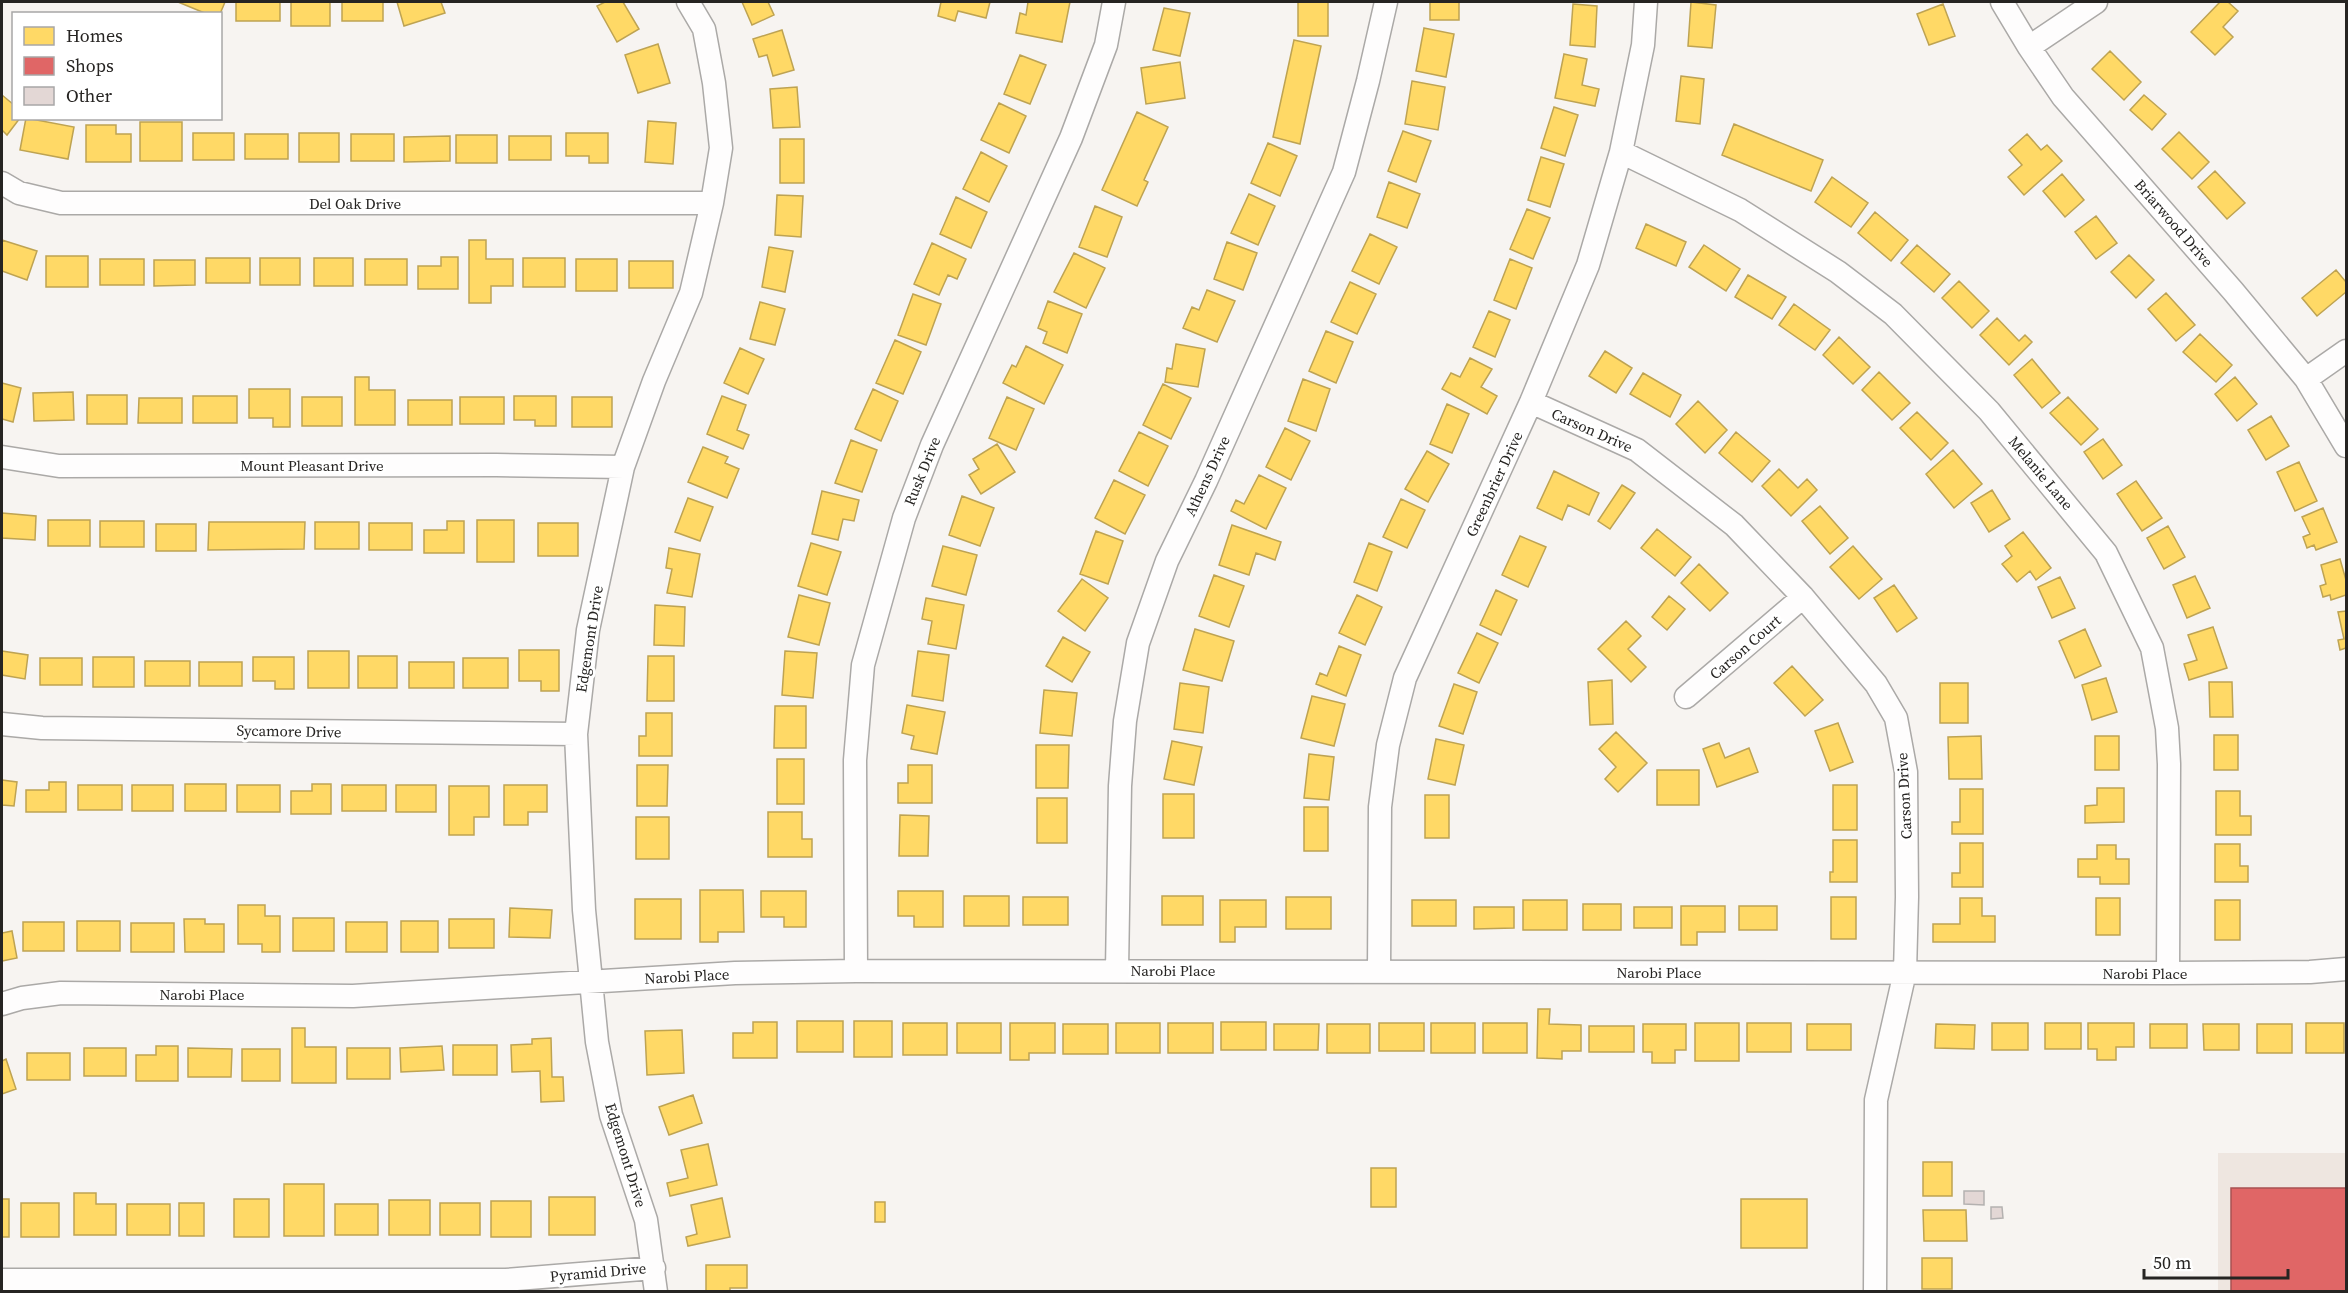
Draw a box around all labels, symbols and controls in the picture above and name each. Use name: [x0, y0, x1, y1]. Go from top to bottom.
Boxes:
legend: [12, 12, 222, 120]
text: Homes: [66, 23, 123, 48]
text: Shops: [66, 53, 114, 78]
text: Other: [66, 83, 113, 108]
street label: Briarwood Drive: [2130, 175, 2218, 272]
street label: Del Oak Drive: [309, 193, 401, 214]
street label: Carson Drive: [1548, 403, 1636, 457]
street label: Greenbrier Drive: [1460, 428, 1528, 540]
street label: Athens Drive: [1179, 432, 1235, 520]
street label: Melanie Lane: [2004, 432, 2078, 515]
street label: Rusk Drive: [899, 433, 945, 509]
street label: Mount Pleasant Drive: [240, 455, 384, 476]
street label: Edgemont Drive: [570, 584, 608, 694]
street label: Carson Court: [1705, 610, 1785, 684]
street label: Sycamore Drive: [236, 720, 342, 742]
street label: Carson Drive: [1891, 752, 1917, 840]
street label: Narobi Place: [1130, 960, 1216, 981]
street label: Narobi Place: [1616, 962, 1702, 983]
street label: Narobi Place: [644, 963, 730, 989]
street label: Narobi Place: [2102, 963, 2188, 984]
street label: Narobi Place: [159, 984, 245, 1005]
street label: Edgemont Drive: [600, 1100, 652, 1210]
scale bar: [2144, 1242, 2288, 1280]
text: 50 m: [2153, 1250, 2191, 1275]
street label: Pyramid Drive: [549, 1257, 647, 1287]

